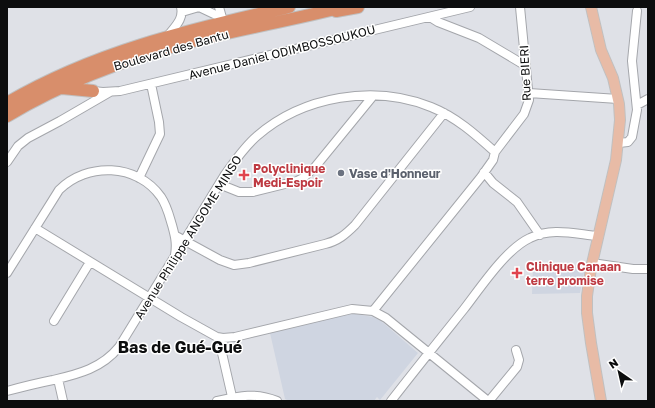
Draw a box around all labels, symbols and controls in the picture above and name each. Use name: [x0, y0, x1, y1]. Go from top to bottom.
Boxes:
street label: Avenue Daniel ODIMBOSSOUKOU: [187, 22, 377, 82]
street label: Boulevard des Bantu: [112, 26, 230, 74]
street label: Rue BIERI: [516, 45, 534, 101]
street label: Avenue Philippe ANGOME MINSO: [131, 152, 245, 322]
place label: Polyclinique Medi-Espoir: [253, 161, 325, 190]
place label: Vase d'Honneur: [349, 166, 441, 181]
marker: Vase d'Honneur: [336, 168, 346, 178]
marker: Polyclinique Medi-Espoir: [238, 169, 250, 181]
place label: Clinique Canaan terre promise: [526, 259, 621, 288]
marker: Clinique Canaan terre promise: [511, 267, 523, 279]
district label: Bas de Gué-Gué: [118, 337, 242, 357]
north arrow: [599, 352, 639, 392]
text: N: [606, 356, 620, 371]

